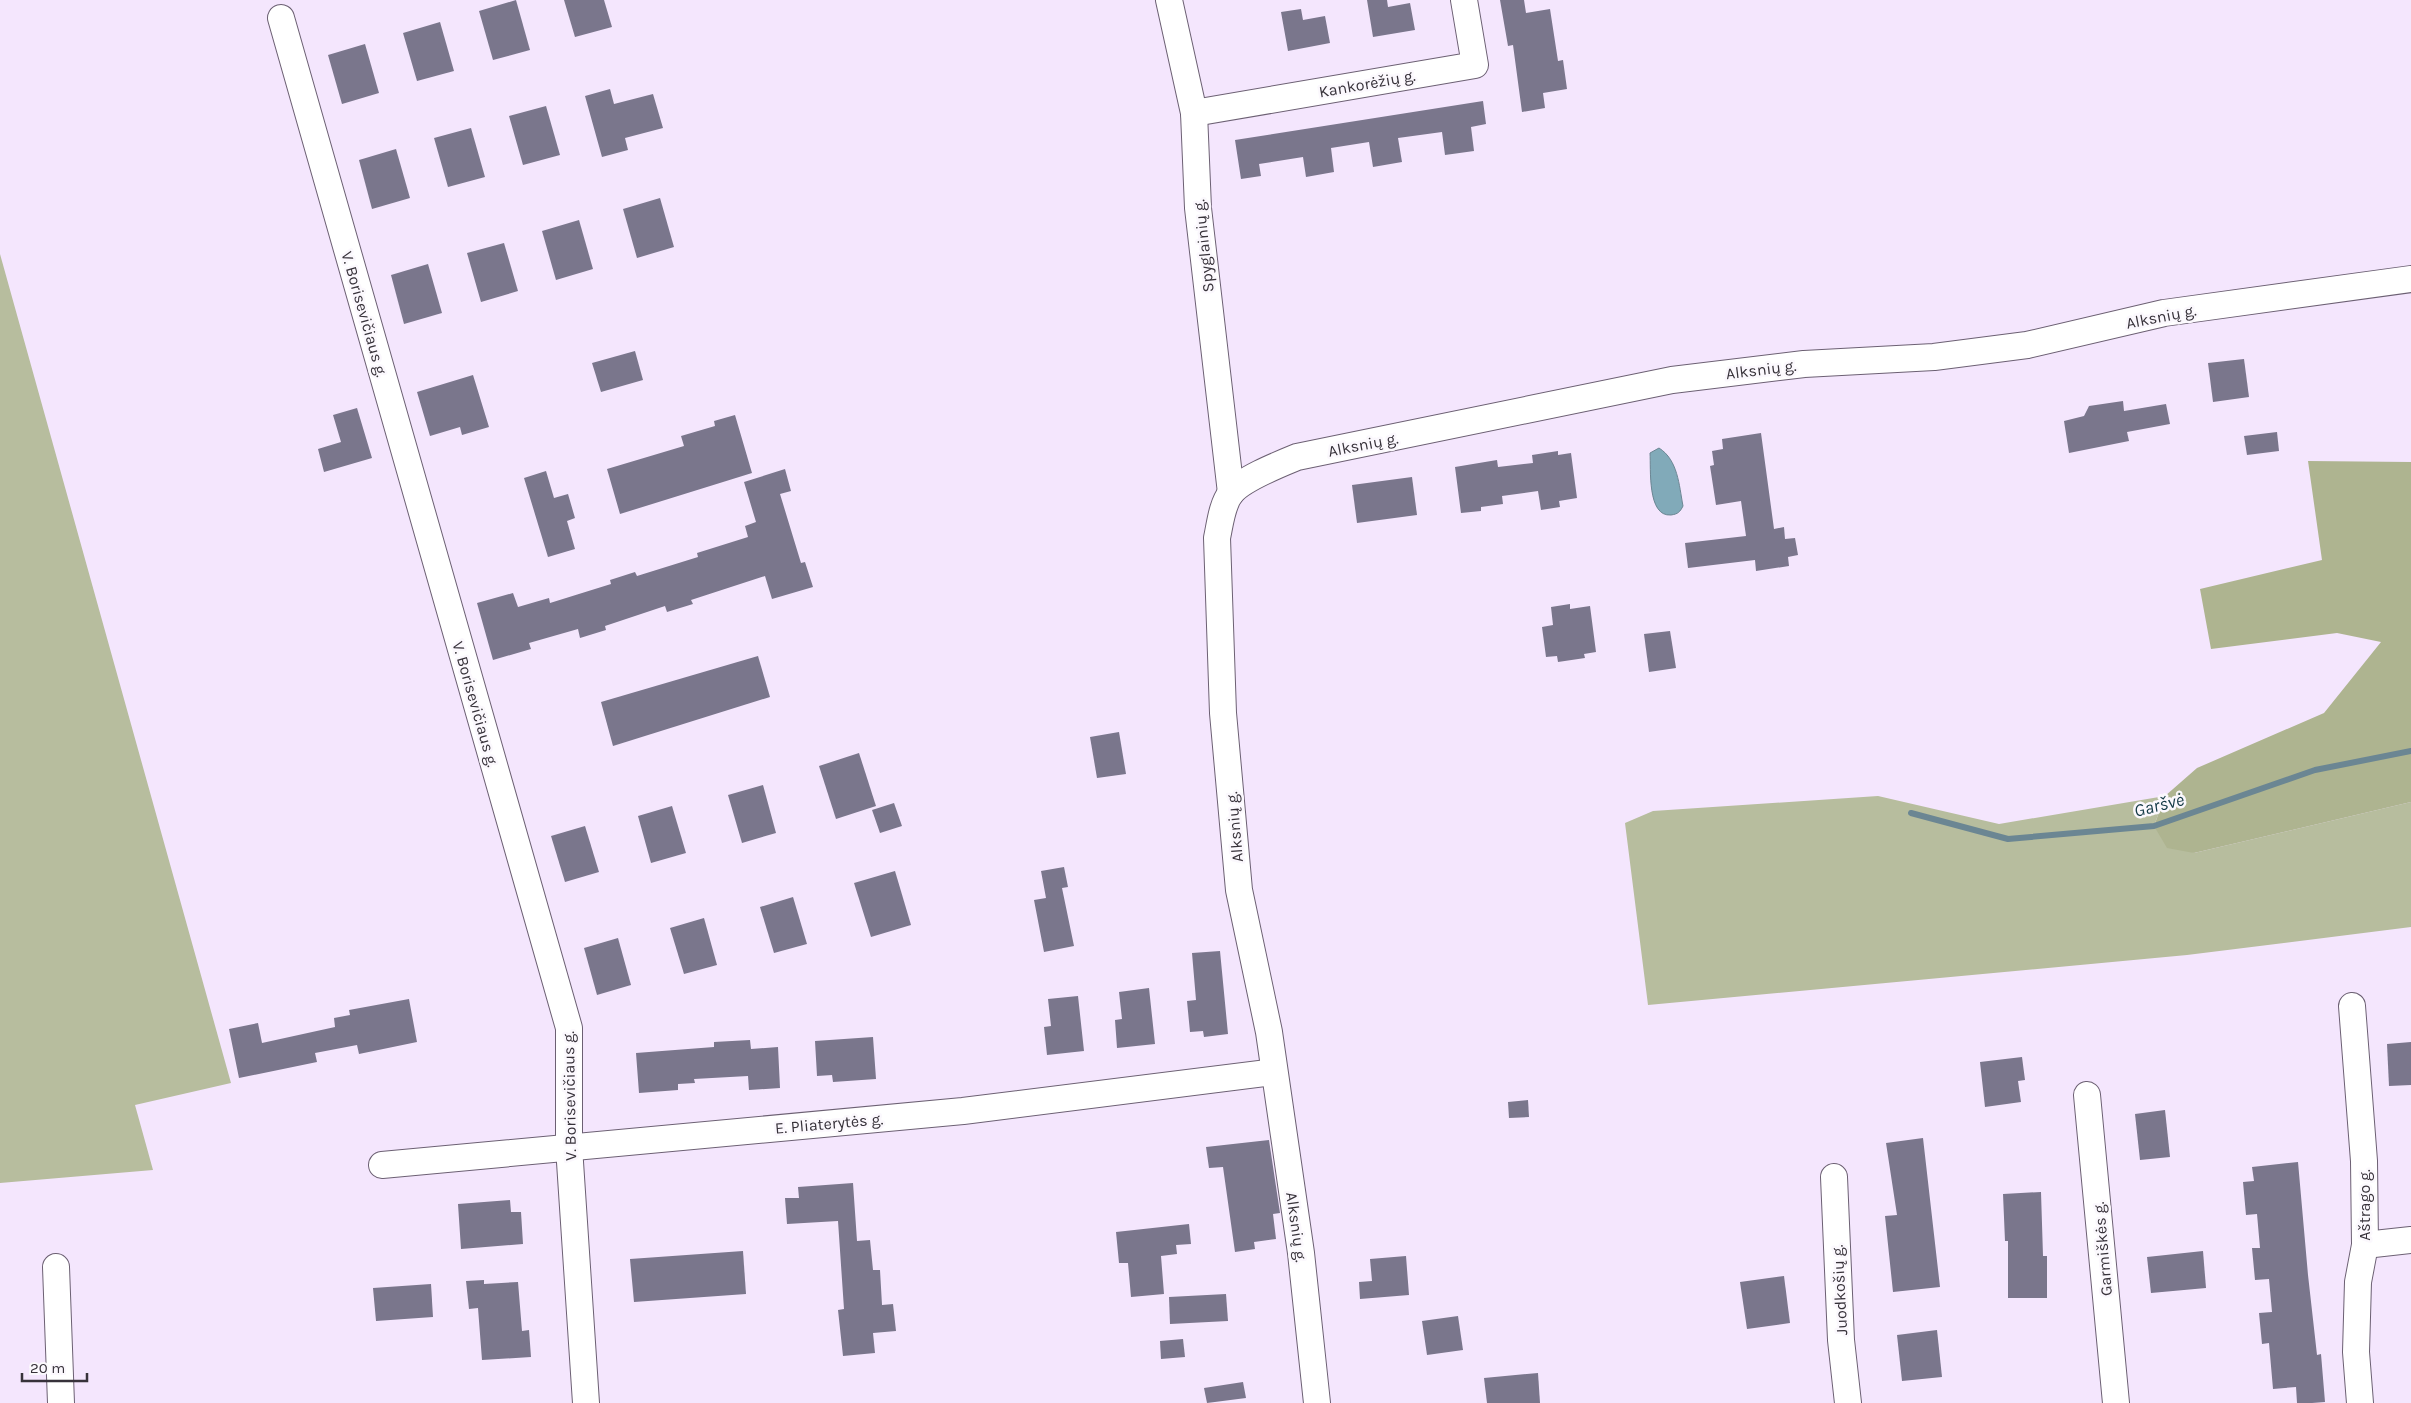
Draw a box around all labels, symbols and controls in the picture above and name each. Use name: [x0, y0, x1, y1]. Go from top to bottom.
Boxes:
street label: Kankorėžių g.: [1317, 66, 1417, 101]
street label: Spyglainių g.: [1189, 198, 1218, 293]
street label: V. Borisevičiaus g.: [337, 249, 392, 379]
street label: Alksnių g.: [2124, 300, 2198, 333]
street label: Alksnių g.: [1725, 356, 1798, 383]
street label: Alksnių g.: [1326, 428, 1400, 461]
street label: V. Borisevičiaus g.: [448, 639, 503, 769]
water label: Garšvė: [2132, 788, 2186, 822]
street label: Alksnių g.: [1222, 791, 1247, 863]
street label: V. Borisevičiaus g.: [559, 1031, 580, 1161]
street label: E. Pliaterytės g.: [774, 1109, 884, 1138]
street label: Aštrago g.: [2355, 1169, 2374, 1241]
street label: Alksnių g.: [1282, 1191, 1311, 1264]
street label: Garmiškės g.: [2089, 1201, 2116, 1297]
street label: Juodkošių g.: [1828, 1244, 1851, 1336]
scale bar: [22, 1350, 88, 1382]
text: 20 m: [30, 1359, 65, 1377]

